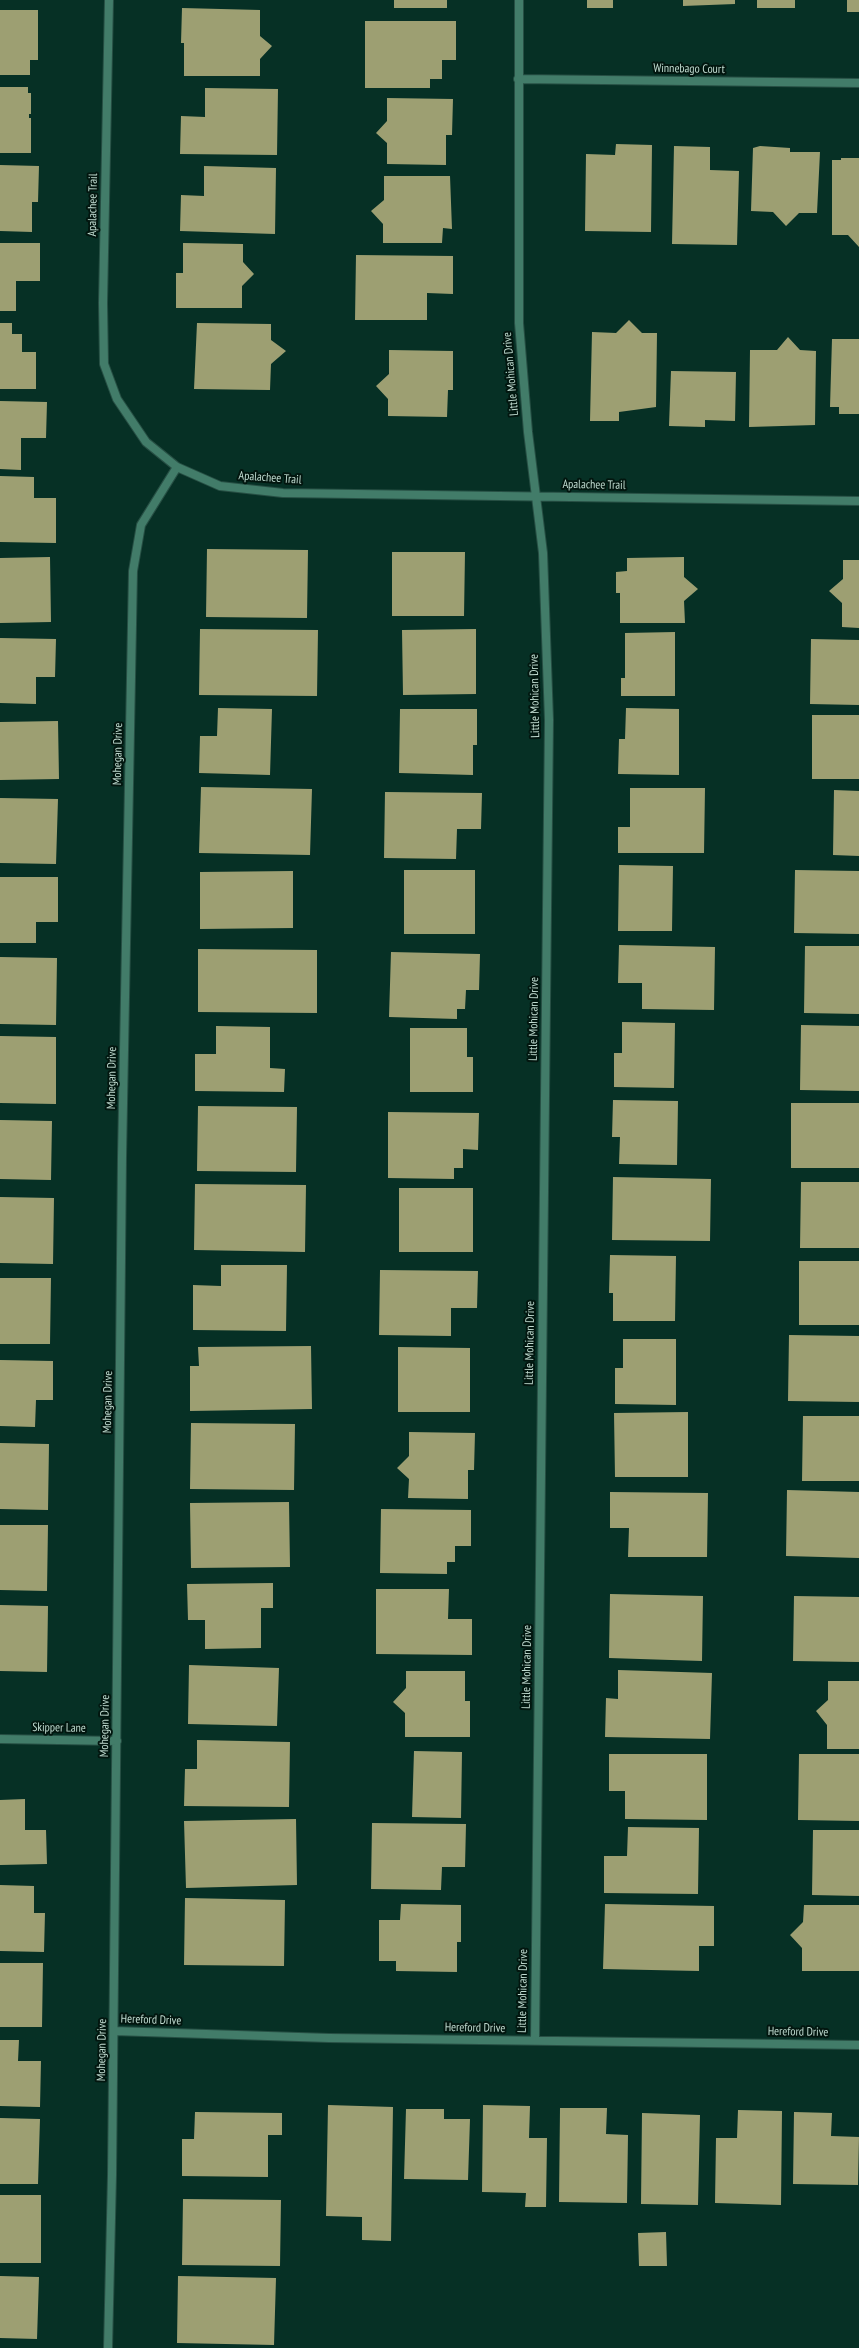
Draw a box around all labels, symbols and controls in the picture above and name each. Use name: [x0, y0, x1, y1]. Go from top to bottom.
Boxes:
street label: Winnebago Court: [653, 61, 725, 77]
street label: Apalachee Trail: [85, 173, 101, 237]
street label: Little Mohican Drive: [500, 332, 522, 416]
street label: Apalachee Trail: [238, 469, 302, 487]
street label: Apalachee Trail: [562, 477, 626, 493]
street label: Little Mohican Drive: [527, 654, 543, 738]
street label: Mohegan Drive: [110, 723, 126, 785]
street label: Little Mohican Drive: [526, 977, 542, 1061]
street label: Mohegan Drive: [104, 1047, 120, 1109]
street label: Little Mohican Drive: [522, 1301, 538, 1385]
street label: Mohegan Drive: [100, 1371, 116, 1433]
street label: Little Mohican Drive: [519, 1625, 535, 1709]
street label: Mohegan Drive: [97, 1695, 113, 1757]
street label: Skipper Lane: [32, 1720, 86, 1736]
street label: Little Mohican Drive: [515, 1949, 531, 2033]
street label: Hereford Drive: [120, 2012, 182, 2028]
street label: Mohegan Drive: [94, 2019, 110, 2081]
street label: Hereford Drive: [445, 2020, 505, 2036]
street label: Hereford Drive: [768, 2024, 828, 2040]

